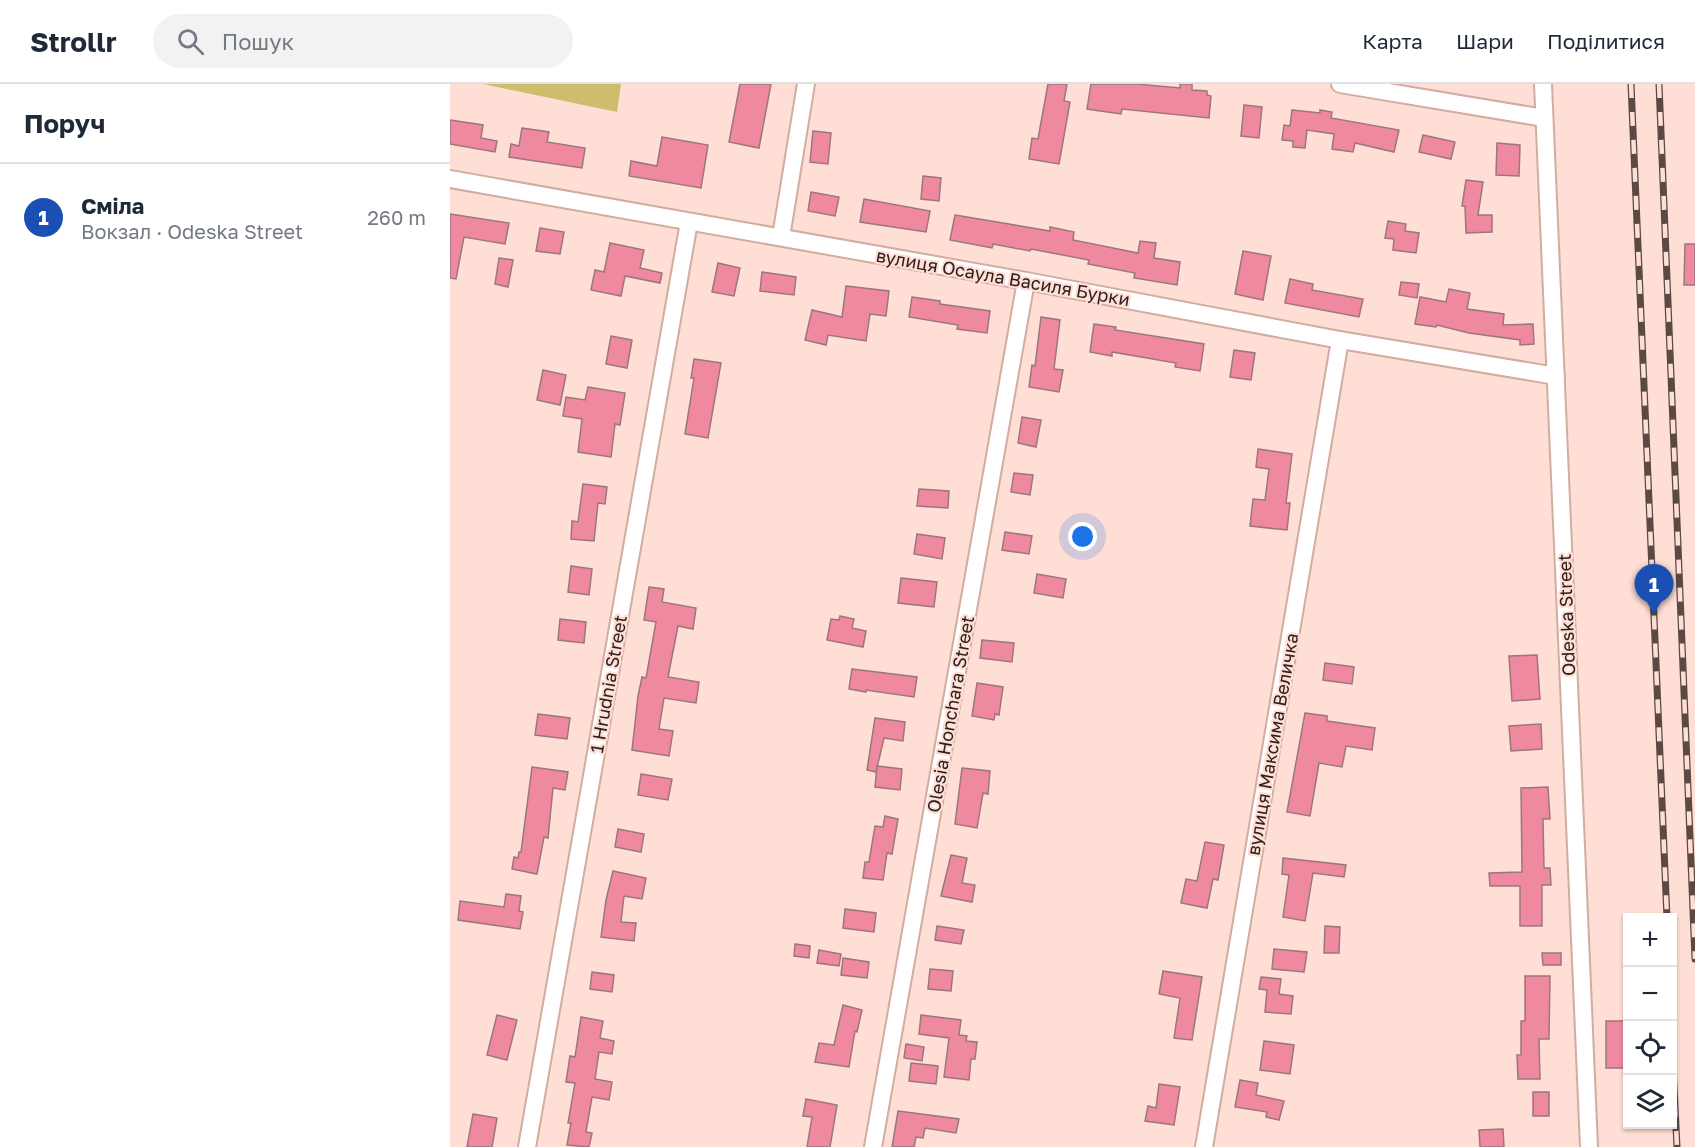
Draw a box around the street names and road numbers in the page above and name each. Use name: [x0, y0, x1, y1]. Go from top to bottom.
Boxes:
street label: вулиця Осаула Василя Бурки: [874, 244, 1132, 310]
street label: Odeska Street: [1553, 553, 1579, 677]
street label: 1 Hrudnia Street: [585, 613, 631, 755]
street label: Olesia Honchara Street: [922, 614, 978, 814]
street label: вулиця Максима Величка: [1242, 631, 1302, 857]

